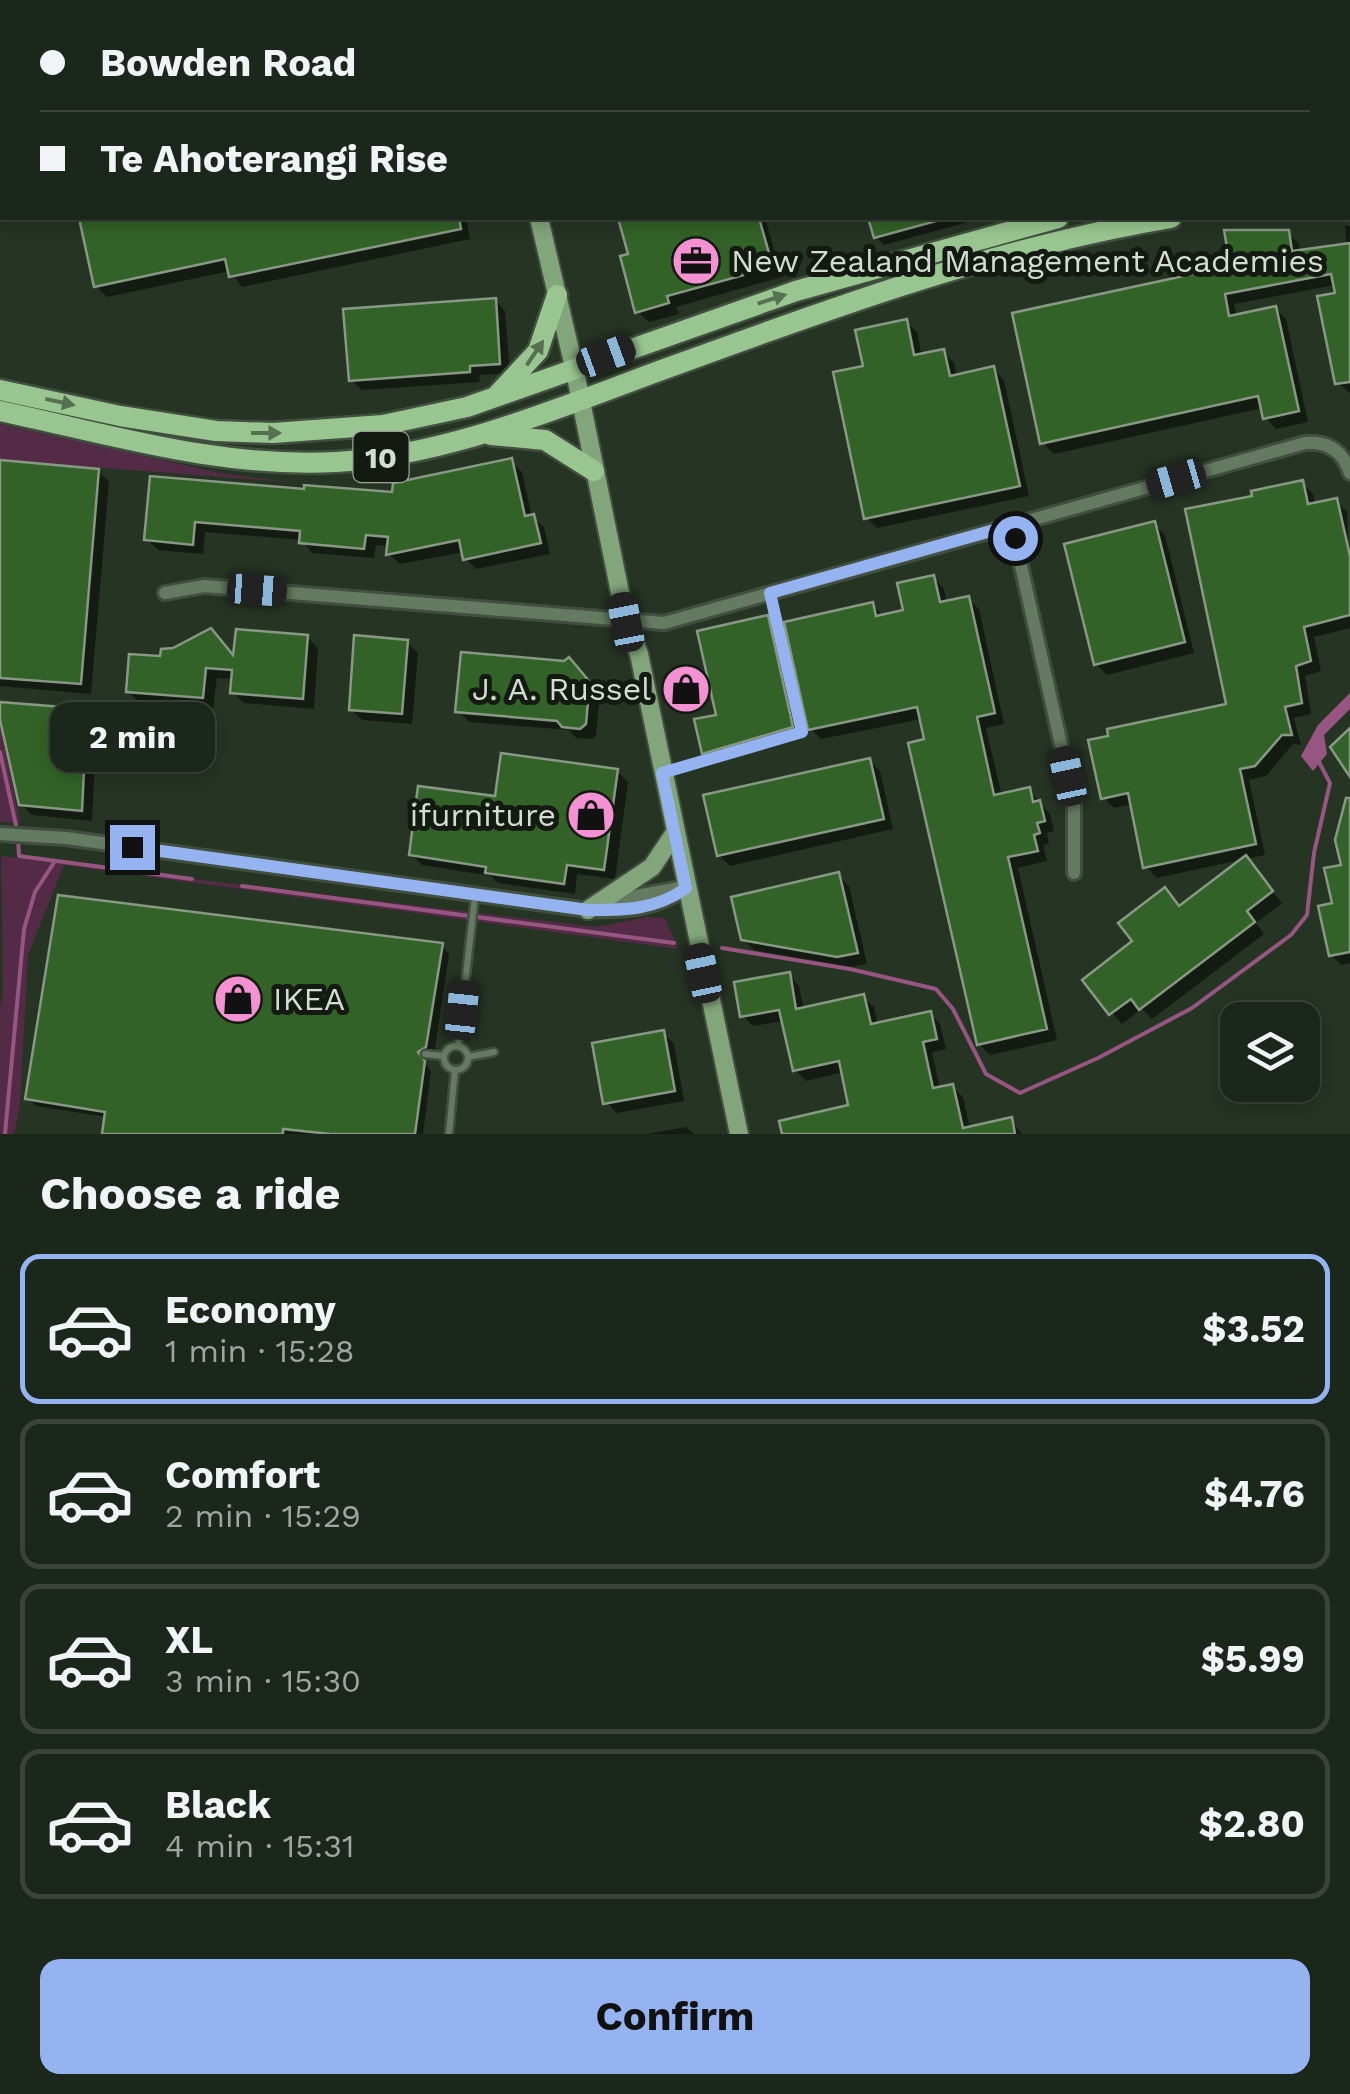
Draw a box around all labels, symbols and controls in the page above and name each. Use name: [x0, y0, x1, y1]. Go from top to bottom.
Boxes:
text: Bowden Road: [100, 41, 356, 85]
text: Te Ahoterangi Rise: [100, 137, 448, 181]
office icon: New Zealand Management Academies: [670, 235, 722, 287]
place label: New Zealand Management Academies: [731, 242, 1324, 280]
one-way arrow: [757, 291, 787, 306]
car: [573, 332, 639, 380]
one-way arrow: [525, 339, 544, 366]
one-way arrow: [45, 394, 76, 410]
one-way arrow: [251, 425, 283, 441]
road number: 10: [354, 432, 408, 482]
car: [1143, 456, 1209, 502]
route start: [993, 516, 1038, 561]
car: [226, 573, 288, 607]
car: [606, 590, 646, 654]
shop icon: J. A. Russel: [660, 663, 712, 715]
place label: J. A. Russel: [472, 670, 651, 708]
callout: 2 min: [49, 702, 214, 772]
text: 2 min: [89, 718, 176, 756]
car: [1047, 744, 1089, 808]
shop icon: ifurniture: [565, 789, 617, 841]
place label: ifurniture: [410, 796, 556, 834]
route end: [110, 825, 155, 870]
car: [682, 941, 724, 1005]
shop icon: IKEA: [212, 973, 264, 1025]
car: [444, 979, 480, 1041]
place label: IKEA: [273, 980, 345, 1018]
map controls: [1220, 1002, 1320, 1102]
button: layers: [1220, 1002, 1320, 1102]
text: Choose a ride: [40, 1167, 340, 1220]
icon: car: [45, 1284, 135, 1374]
text: Economy: [165, 1288, 336, 1332]
text: $3.52: [1202, 1307, 1305, 1351]
text: 1 min · 15:28: [165, 1332, 355, 1370]
icon: car: [45, 1449, 135, 1539]
text: Comfort: [165, 1453, 320, 1497]
text: $4.76: [1204, 1472, 1305, 1516]
text: 2 min · 15:29: [165, 1497, 361, 1535]
icon: car: [45, 1614, 135, 1704]
text: XL: [165, 1618, 213, 1662]
text: $5.99: [1201, 1637, 1305, 1681]
text: 3 min · 15:30: [165, 1662, 361, 1700]
icon: car: [45, 1779, 135, 1869]
text: Black: [165, 1783, 271, 1827]
text: $2.80: [1199, 1802, 1305, 1846]
text: 4 min · 15:31: [165, 1827, 354, 1865]
button: Confirm: [40, 1959, 1310, 2074]

